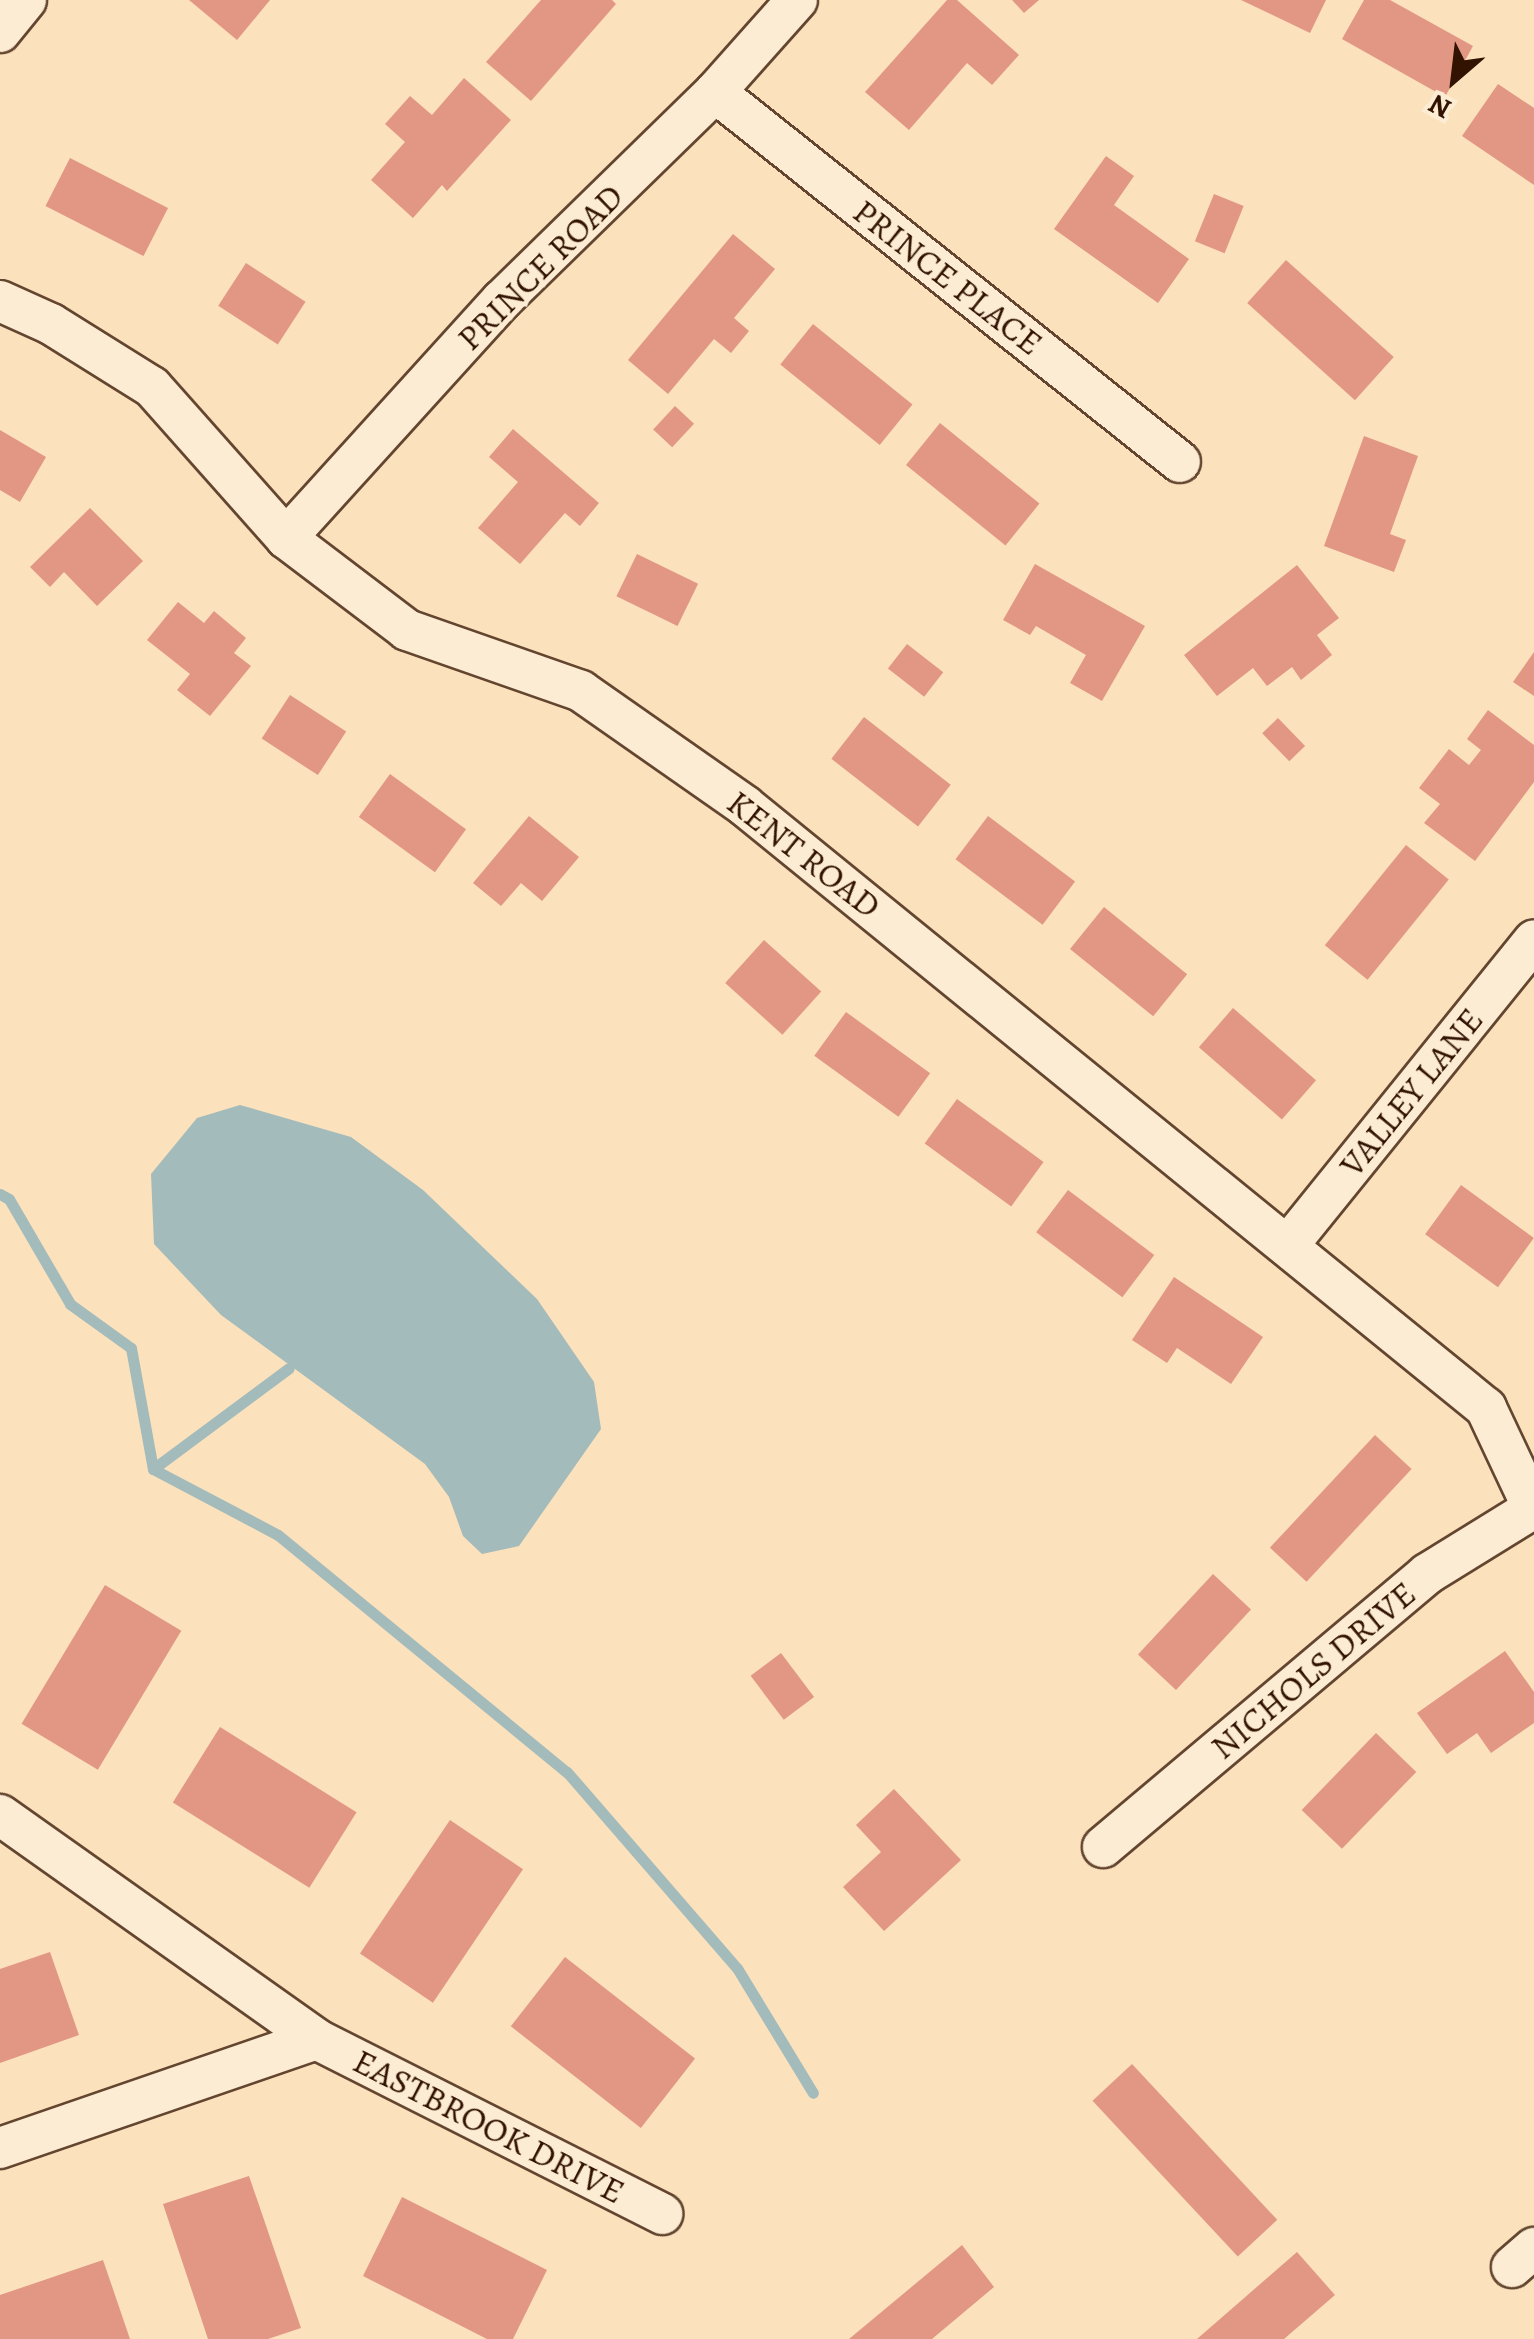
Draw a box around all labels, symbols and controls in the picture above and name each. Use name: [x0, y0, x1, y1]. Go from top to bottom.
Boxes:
north arrow: [1404, 30, 1504, 130]
text: N: [1422, 85, 1458, 128]
street label: PRINCE ROAD: [448, 175, 632, 359]
street label: PRINCE PLACE: [845, 190, 1051, 364]
street label: KENT ROAD: [719, 781, 889, 927]
street label: VALLEY LANE: [1330, 999, 1492, 1185]
street label: NICHOLS DRIVE: [1202, 1572, 1424, 1768]
street label: EASTBROOK DRIVE: [346, 2039, 632, 2213]

